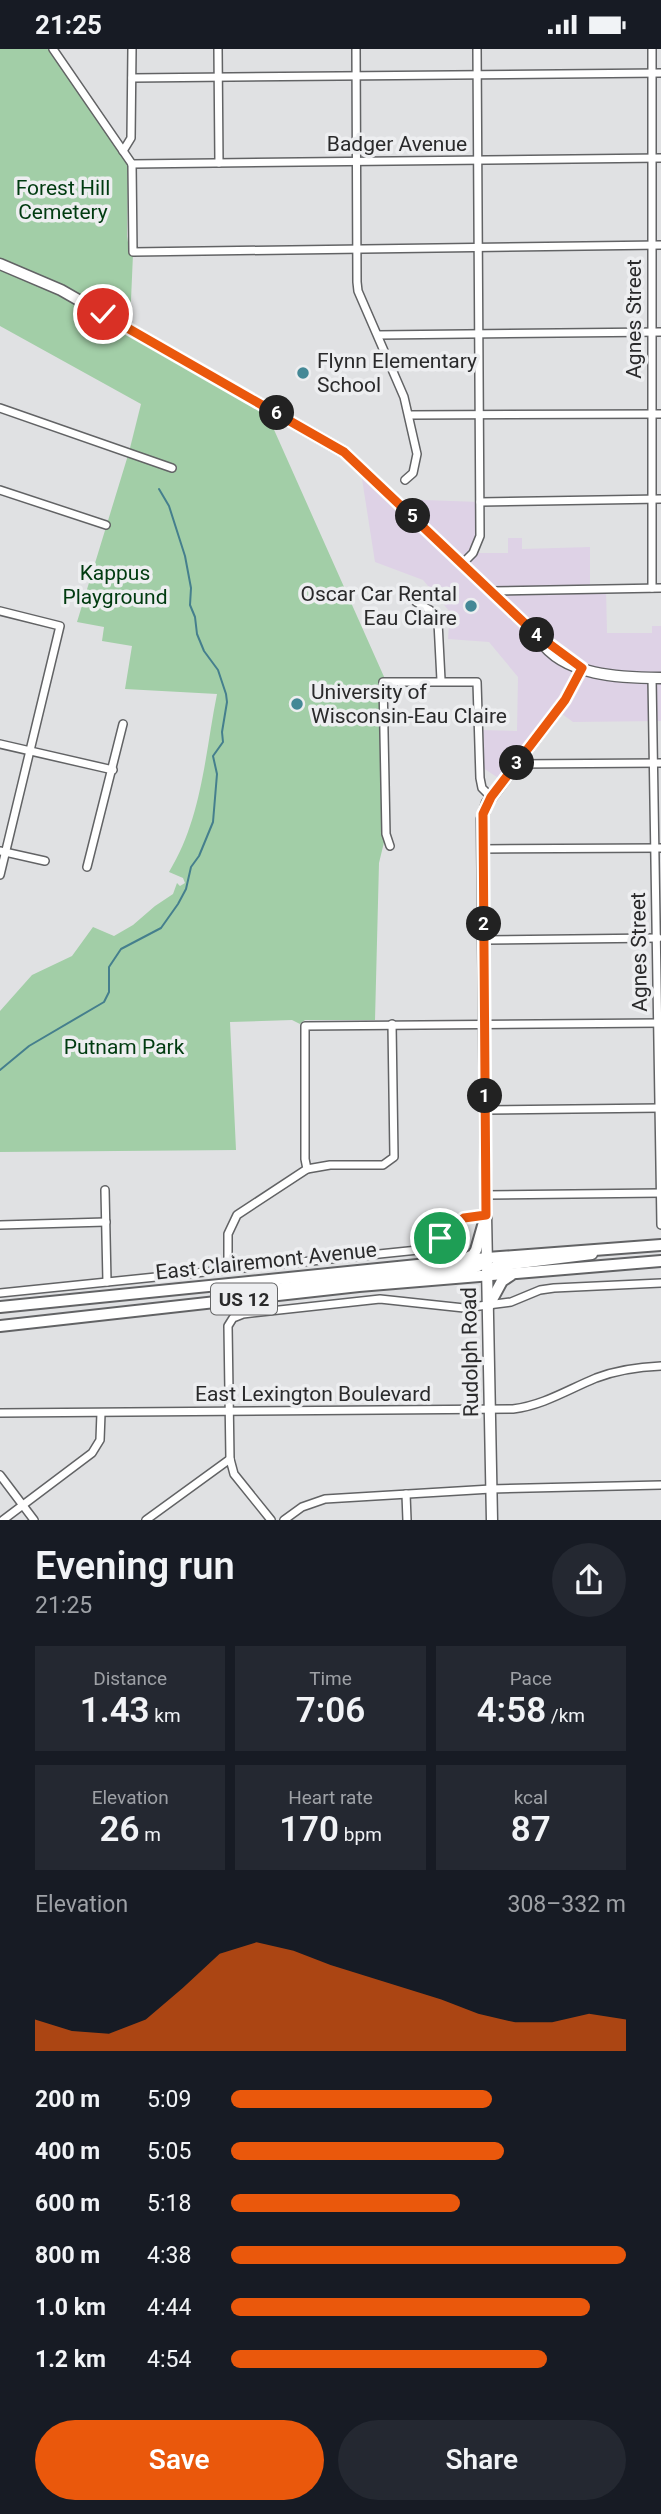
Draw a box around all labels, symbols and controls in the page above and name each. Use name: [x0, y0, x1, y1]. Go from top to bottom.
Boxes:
text: 21:25: [35, 10, 102, 40]
street label: Badger Avenue: [327, 132, 467, 156]
park label: Forest Hill Cemetery: [16, 176, 110, 224]
street label: Agnes Street: [622, 259, 646, 379]
pin: [73, 284, 133, 344]
icon: check: [84, 295, 122, 333]
place label: Flynn Elementary School: [317, 349, 477, 397]
marker: Flynn Elementary School: [295, 365, 311, 381]
pin: 6: [260, 395, 294, 431]
text: 6: [271, 401, 282, 424]
pin: 5: [396, 498, 430, 533]
text: 5: [407, 504, 418, 527]
park label: Kappus Playground: [62, 561, 168, 609]
place label: Oscar Car Rental Eau Claire: [300, 582, 457, 630]
marker: Oscar Car Rental Eau Claire: [463, 598, 479, 614]
pin: 4: [520, 617, 554, 653]
text: 4: [531, 623, 542, 646]
place label: University of Wisconsin-Eau Claire: [311, 680, 507, 728]
marker: University of Wisconsin-Eau Claire: [289, 696, 305, 712]
pin: 3: [500, 745, 534, 781]
text: 3: [511, 751, 522, 774]
street label: Agnes Street: [626, 892, 652, 1012]
pin: 2: [466, 907, 502, 941]
text: 2: [478, 912, 489, 935]
park label: Putnam Park: [64, 1035, 185, 1059]
pin: 1: [468, 1079, 503, 1113]
text: 1: [479, 1084, 490, 1107]
pin: [410, 1208, 470, 1268]
icon: arrive: [421, 1219, 459, 1257]
street label: East Clairemont Avenue: [154, 1237, 378, 1285]
road number: US 12: [211, 1283, 277, 1315]
street label: Rudolph Road: [457, 1287, 483, 1417]
street label: East Lexington Boulevard: [195, 1382, 431, 1406]
button: share: [552, 1543, 626, 1617]
text: Evening run: [35, 1544, 235, 1588]
text: 21:25: [35, 1592, 92, 1619]
text: Distance: [93, 1667, 167, 1690]
text: Time: [309, 1667, 352, 1690]
text: Pace: [510, 1667, 552, 1690]
text: 1.43: [80, 1690, 150, 1731]
text: 7:06: [296, 1690, 365, 1731]
text: 4:58: [477, 1690, 546, 1731]
text: km: [150, 1704, 181, 1727]
text: /km: [546, 1704, 585, 1727]
text: Elevation: [92, 1786, 169, 1809]
text: Heart rate: [288, 1786, 373, 1809]
text: kcal: [514, 1786, 548, 1809]
text: 26: [99, 1809, 139, 1850]
text: 170: [279, 1809, 339, 1850]
text: 87: [511, 1809, 551, 1850]
text: m: [139, 1823, 161, 1846]
text: bpm: [339, 1823, 382, 1846]
text: Elevation: [35, 1891, 128, 1918]
text: 308–332 m: [507, 1891, 626, 1918]
text: 200 m: [35, 2086, 100, 2113]
text: 5:09: [147, 2086, 191, 2113]
text: 400 m: [35, 2138, 100, 2165]
text: 5:05: [147, 2138, 191, 2165]
text: 600 m: [35, 2190, 100, 2217]
text: 5:18: [147, 2190, 191, 2217]
text: 800 m: [35, 2242, 100, 2269]
text: 4:38: [147, 2242, 191, 2269]
text: 1.0 km: [35, 2294, 106, 2321]
text: 4:44: [147, 2294, 191, 2321]
text: 1.2 km: [35, 2346, 106, 2373]
text: 4:54: [147, 2346, 191, 2373]
button: Save: [35, 2420, 324, 2500]
button: Share: [338, 2420, 626, 2500]

